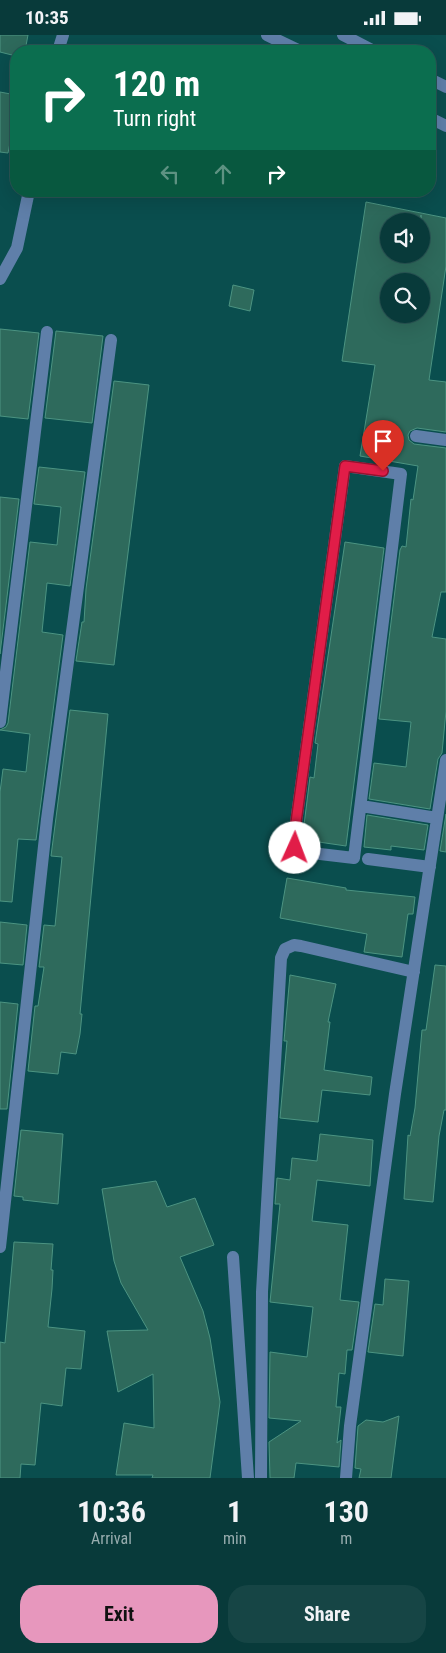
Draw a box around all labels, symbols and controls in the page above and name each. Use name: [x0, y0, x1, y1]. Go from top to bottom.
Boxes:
text: 10:35: [25, 6, 69, 29]
text: 120 m: [113, 64, 200, 105]
icon: right: [30, 65, 95, 130]
text: Turn right: [113, 106, 196, 131]
icon: left: [156, 160, 184, 188]
icon: ahead: [209, 160, 237, 188]
icon: right: [262, 160, 290, 188]
map controls: [380, 213, 430, 323]
button: sound: [380, 213, 430, 263]
button: search: [380, 273, 430, 323]
pin: [362, 420, 404, 471]
icon: arrive: [369, 427, 397, 455]
position arrow: [268, 821, 320, 873]
text: 10:36: [77, 1494, 146, 1529]
text: 1: [227, 1494, 242, 1529]
text: 130: [323, 1494, 369, 1529]
text: Arrival: [91, 1529, 132, 1548]
text: min: [223, 1529, 246, 1548]
text: m: [340, 1529, 352, 1548]
button: Exit: [20, 1585, 218, 1643]
button: Share: [228, 1585, 426, 1643]

